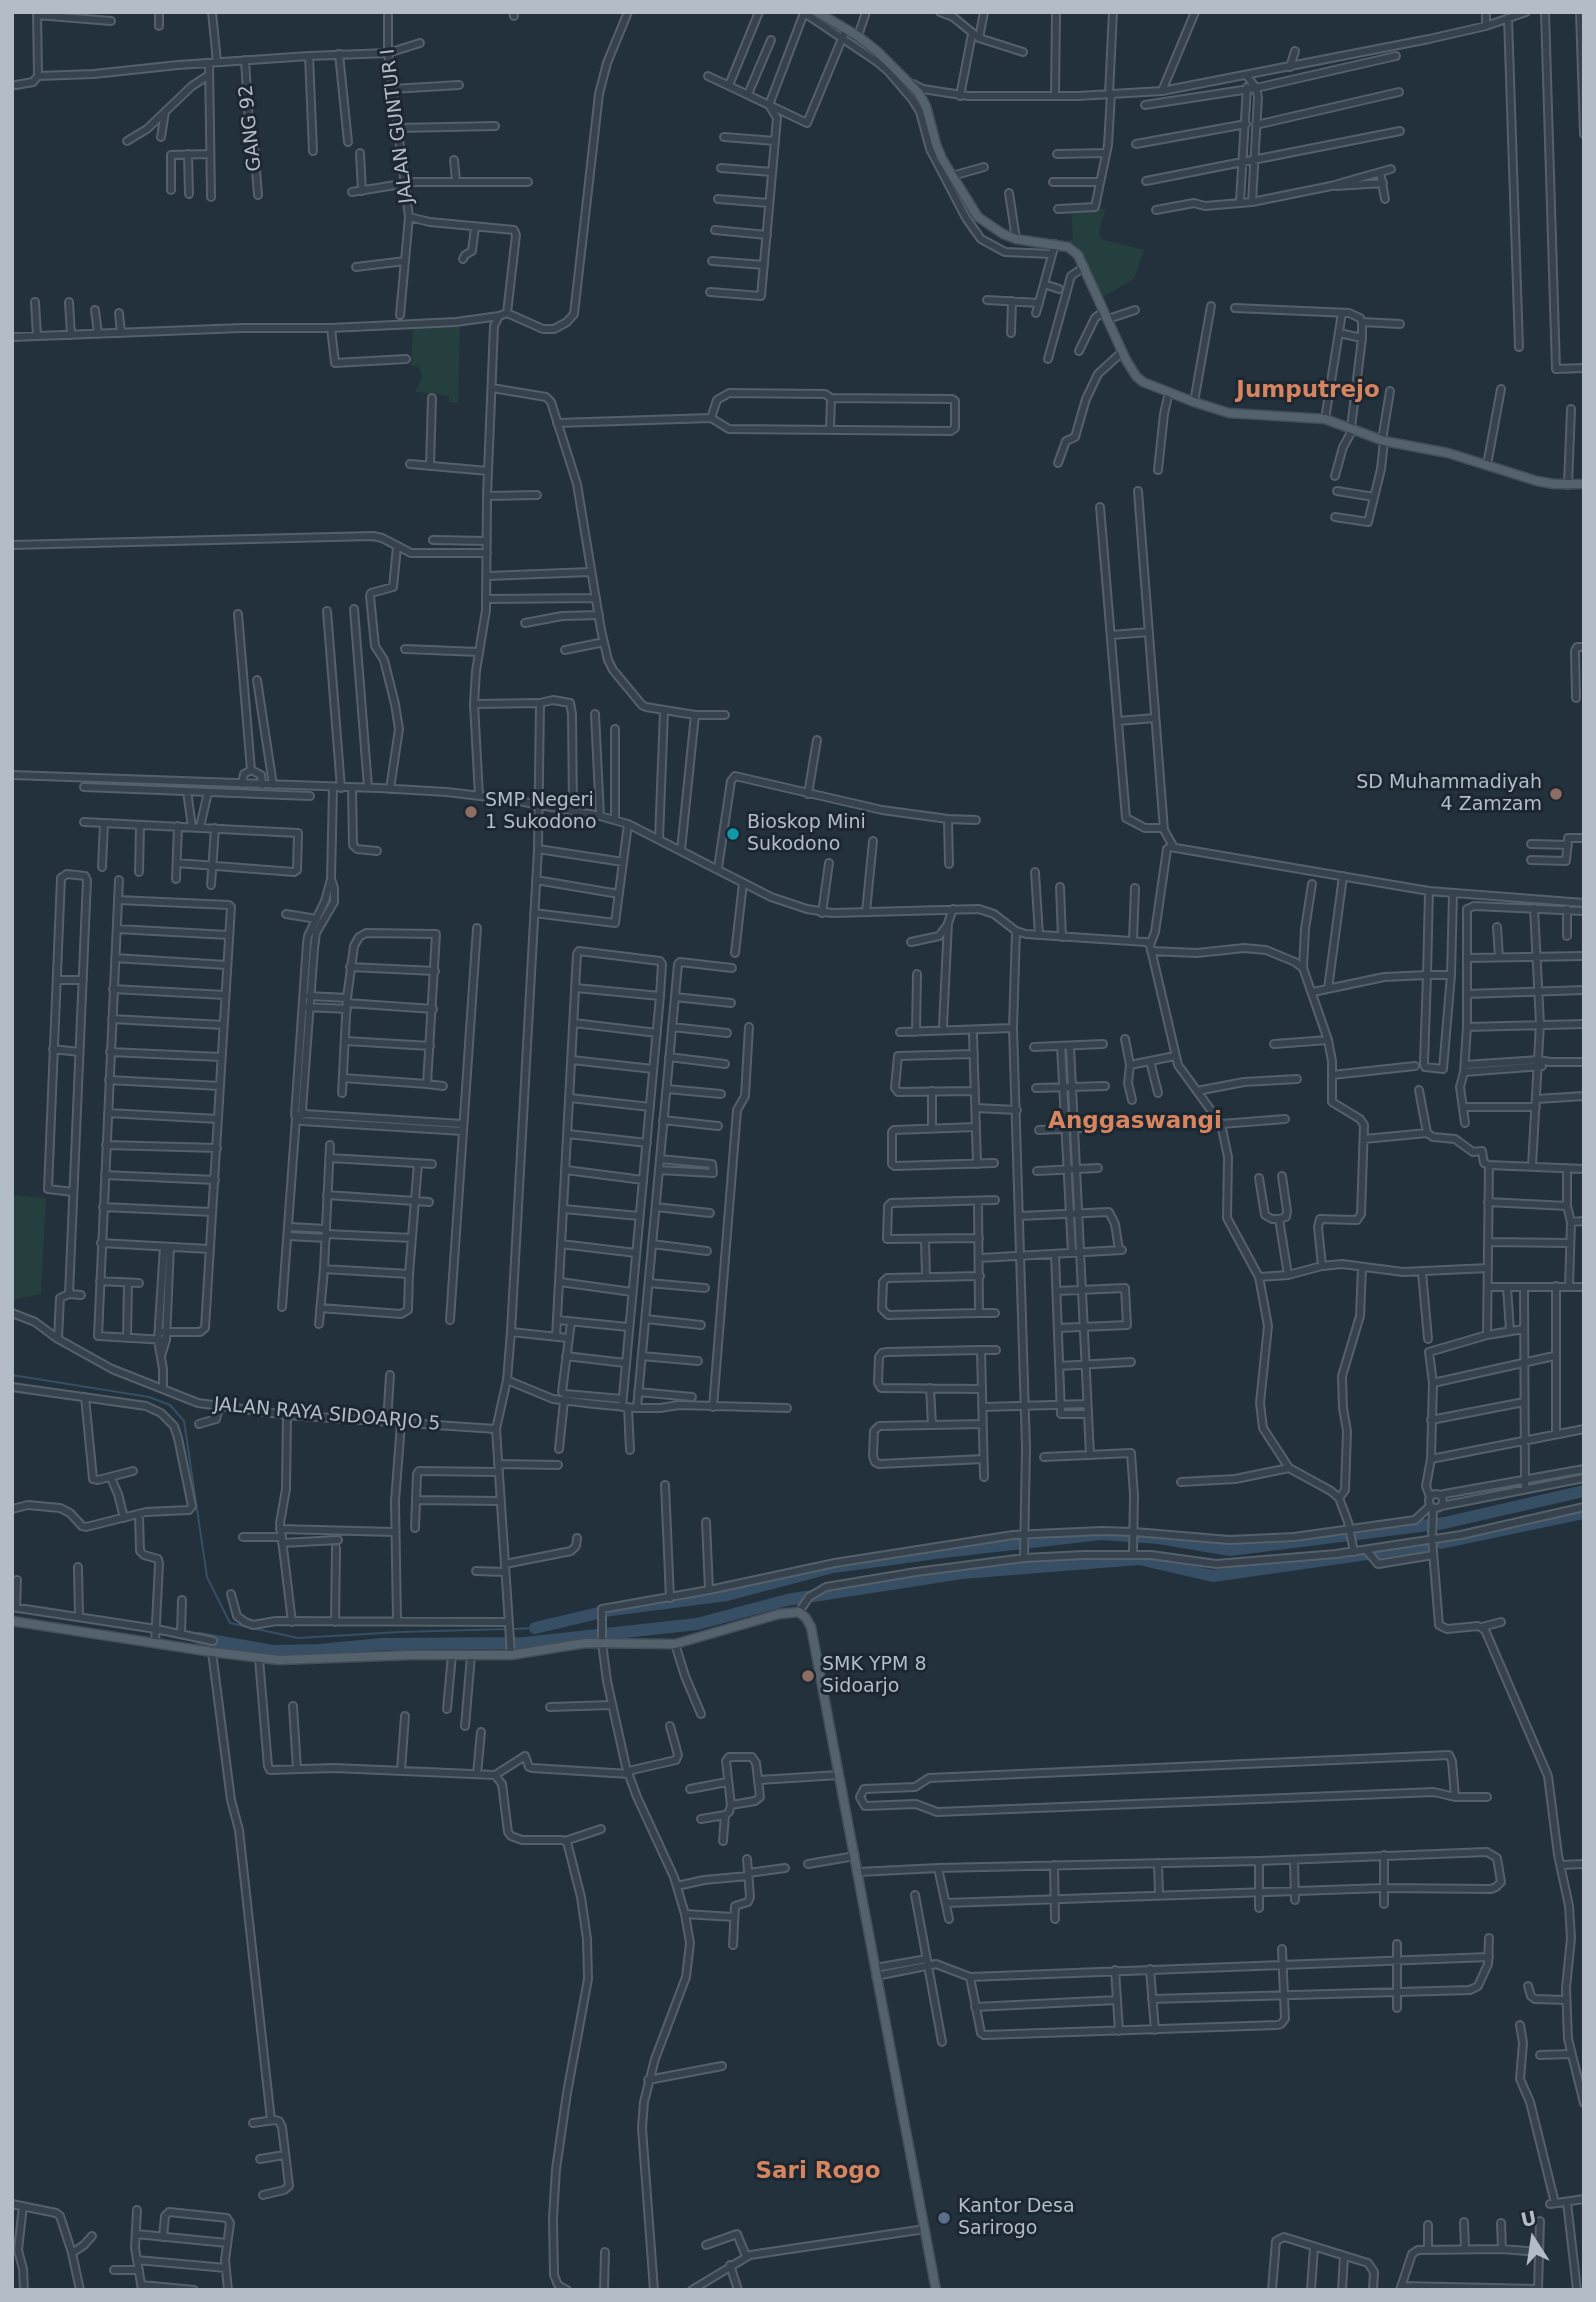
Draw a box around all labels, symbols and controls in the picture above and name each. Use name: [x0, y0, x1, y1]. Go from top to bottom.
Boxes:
street label: JALAN GUNTUR I: [377, 47, 419, 205]
street label: GANG 92: [235, 84, 267, 172]
district label: Jumputrejo: [1236, 377, 1380, 405]
place label: SD Muhammadiyah 4 Zamzam: [1356, 772, 1542, 816]
marker: SD Muhammadiyah 4 Zamzam: [1548, 786, 1564, 802]
place label: SMP Negeri 1 Sukodono: [485, 790, 597, 834]
marker: SMP Negeri 1 Sukodono: [463, 804, 479, 820]
place label: Bioskop Mini Sukodono: [747, 812, 866, 856]
marker: Bioskop Mini Sukodono: [725, 826, 741, 842]
district label: Anggaswangi: [1048, 1108, 1222, 1136]
street label: JALAN RAYA SIDOARJO 5: [213, 1394, 441, 1436]
place label: SMK YPM 8 Sidoarjo: [822, 1654, 927, 1698]
marker: SMK YPM 8 Sidoarjo: [800, 1668, 816, 1684]
district label: Sari Rogo: [755, 2158, 881, 2186]
place label: Kantor Desa Sarirogo: [958, 2196, 1075, 2240]
north arrow: [1498, 2204, 1568, 2274]
text: U: [1519, 2206, 1538, 2231]
marker: Kantor Desa Sarirogo: [936, 2210, 952, 2226]

